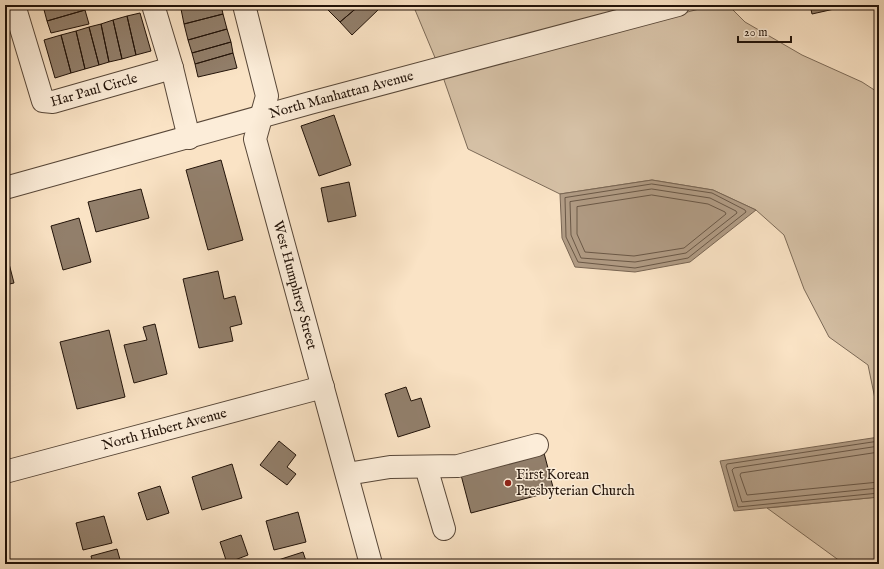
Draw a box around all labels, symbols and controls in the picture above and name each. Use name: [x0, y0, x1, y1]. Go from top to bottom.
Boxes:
scale bar: [738, 18, 791, 44]
text: 20 m: [744, 25, 767, 40]
street label: North Manhattan Avenue: [267, 67, 416, 123]
street label: Har Paul Circle: [48, 69, 140, 111]
street label: West Humphrey Street: [269, 219, 321, 352]
street label: North Hubert Avenue: [100, 404, 229, 455]
place label: First Korean Presbyterian Church: [516, 466, 635, 500]
marker: First Korean Presbyterian Church: [503, 478, 513, 488]

